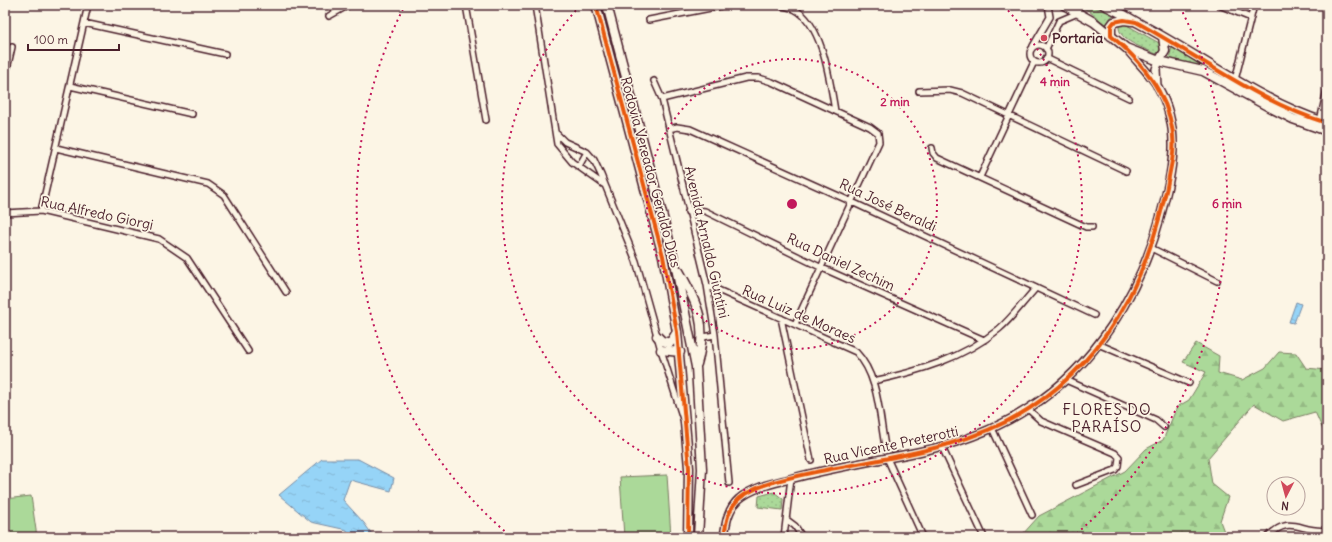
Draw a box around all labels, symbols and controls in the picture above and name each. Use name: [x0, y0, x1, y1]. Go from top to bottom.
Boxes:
scale bar: [28, 26, 119, 52]
place label: Portaria: [1052, 29, 1103, 47]
text: 100 m: [34, 32, 68, 47]
marker: Portaria: [1039, 33, 1049, 43]
text: 4 min: [1040, 74, 1070, 89]
street label: Rodovia Vereador Geraldo Dias: [617, 75, 685, 269]
text: 2 min: [880, 94, 910, 109]
street label: Avenida Arnaldo Giuntini: [681, 164, 733, 320]
street label: Rua José Beraldi: [837, 175, 939, 235]
street label: Rua Alfredo Giorgi: [39, 192, 155, 234]
text: 6 min: [1212, 196, 1242, 211]
centre of rings: [785, 197, 799, 211]
street label: Rua Daniel Zechim: [784, 229, 898, 295]
street label: Rua Luiz de Moraes: [739, 281, 859, 347]
district label: FLORES DO PARAÍSO: [1062, 400, 1152, 436]
street label: Rua Vicente Preterotti: [822, 422, 960, 468]
north arrow: [1266, 476, 1306, 516]
text: N: [1280, 499, 1289, 513]

